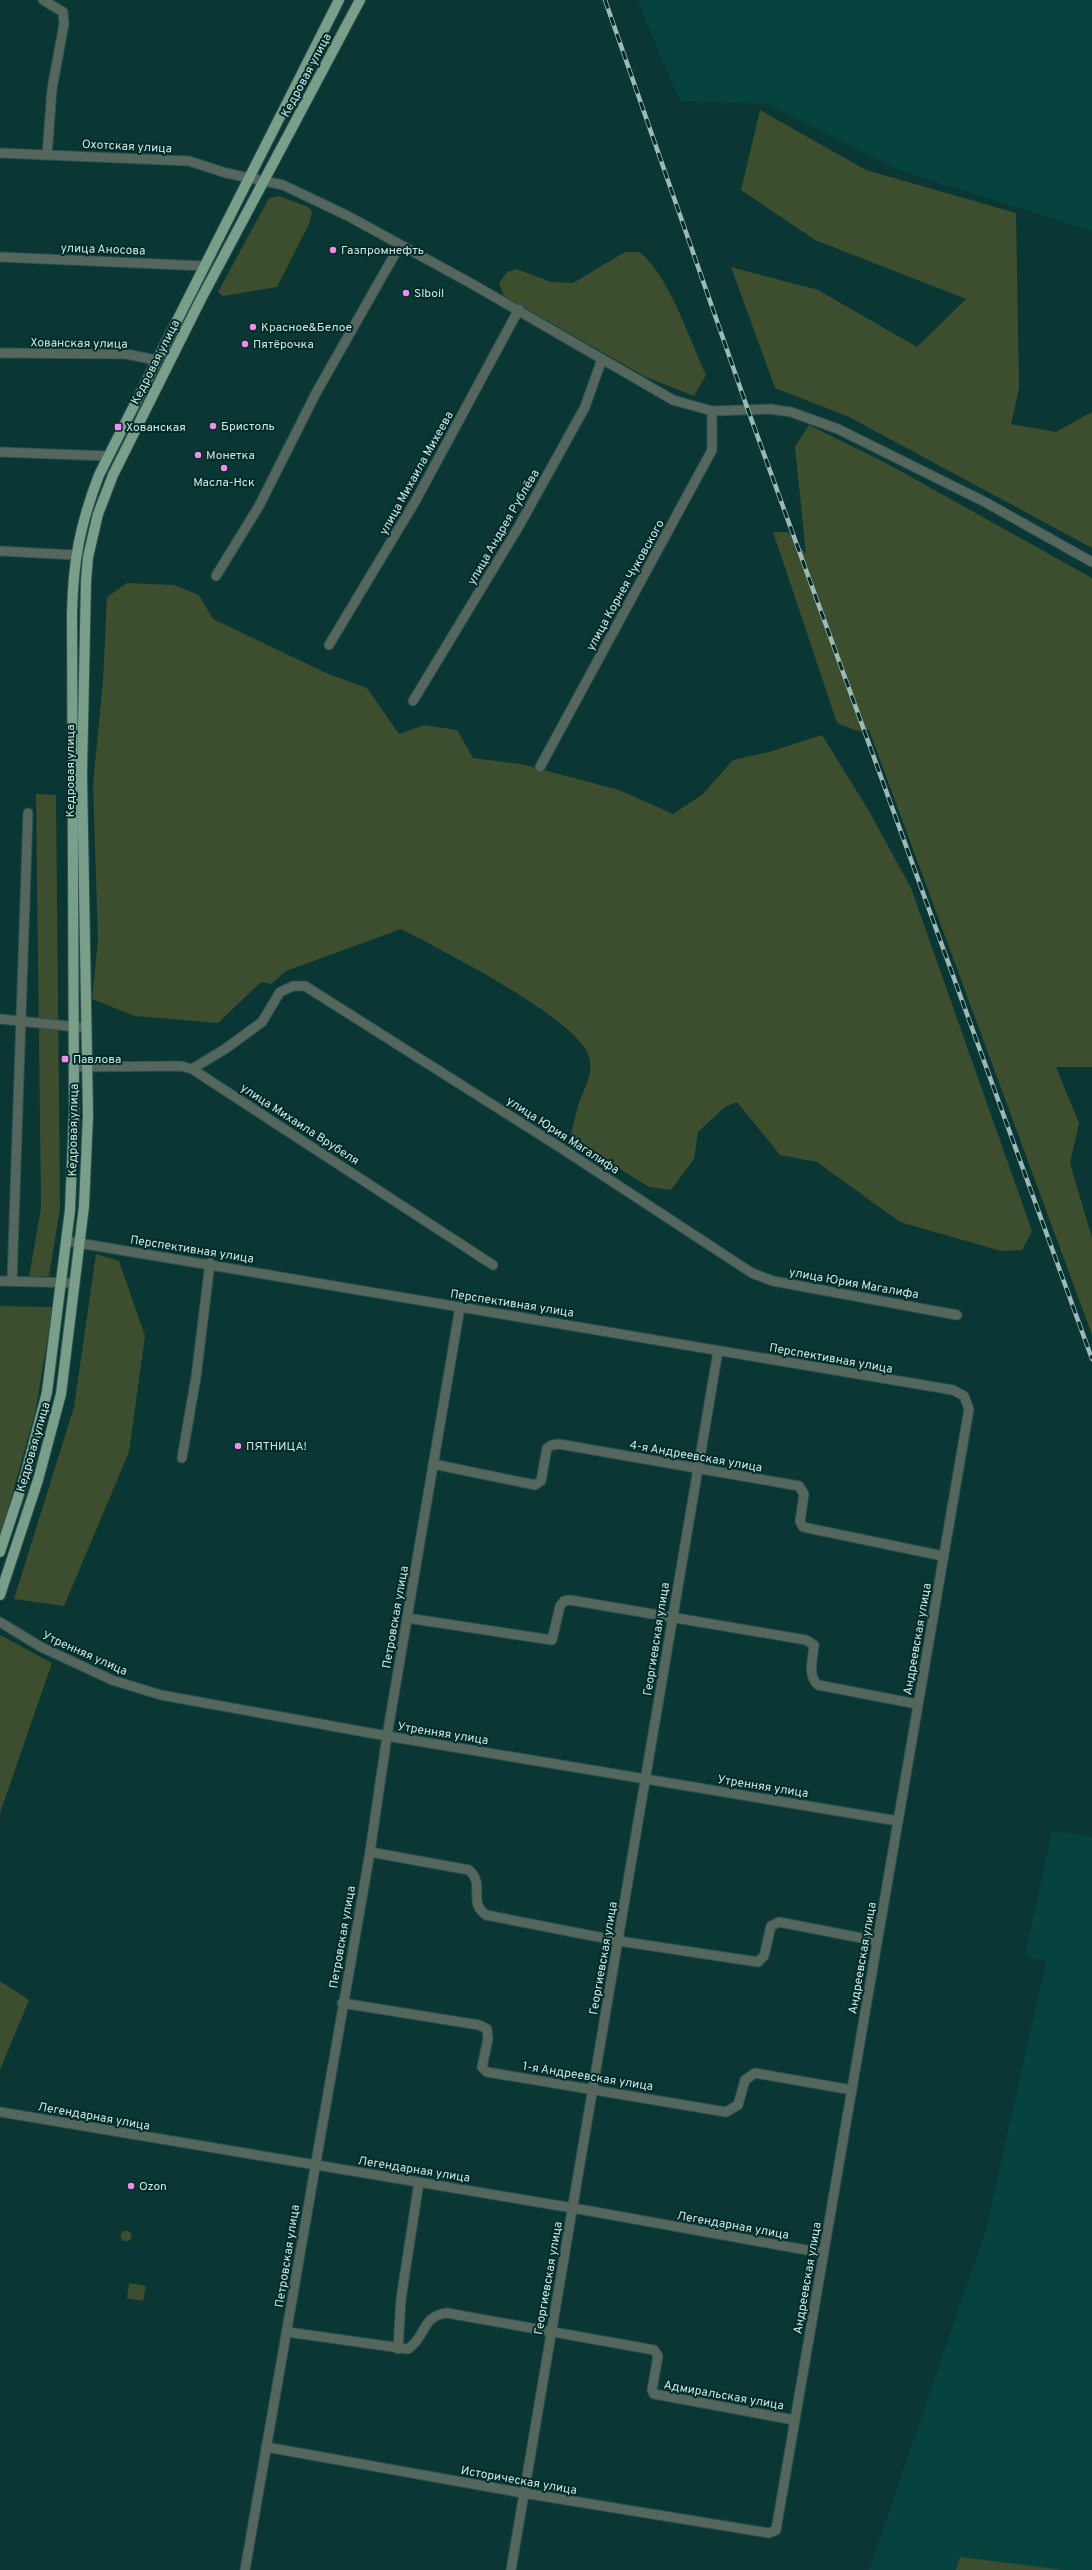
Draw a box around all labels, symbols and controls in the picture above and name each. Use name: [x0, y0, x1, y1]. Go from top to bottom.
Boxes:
street label: Кедровая улица: [278, 31, 336, 120]
street label: Охотская улица: [81, 137, 172, 157]
street label: улица Аносова: [60, 241, 146, 259]
place label: Газпромнефть: [341, 243, 424, 259]
marker: Газпромнефть: [328, 245, 338, 255]
place label: Slboil: [414, 286, 444, 302]
marker: Slboil: [401, 288, 411, 298]
street label: Кедровая улица: [128, 317, 184, 408]
place label: Красное&Белое: [261, 320, 352, 336]
marker: Красное&Белое: [248, 322, 258, 332]
street label: Хованская улица: [30, 335, 128, 353]
place label: Пятёрочка: [253, 337, 314, 353]
marker: Пятёрочка: [240, 339, 250, 349]
street label: улица Михаила Михеева: [376, 409, 458, 538]
place label: Бристоль: [221, 419, 275, 435]
place label: Хованская: [126, 420, 186, 436]
marker: Бристоль: [208, 421, 218, 431]
marker: Хованская: [113, 422, 123, 432]
place label: Монетка: [206, 448, 255, 464]
marker: Монетка: [193, 450, 203, 460]
marker: Масла-Нск: [219, 463, 229, 473]
street label: улица Андрея Рублёва: [464, 467, 544, 588]
place label: Масла-Нск: [193, 475, 255, 491]
street label: улица Корнея Чуковского: [583, 517, 669, 654]
street label: Кедровая улица: [63, 724, 79, 818]
place label: Павлова: [73, 1052, 121, 1068]
marker: Павлова: [60, 1054, 70, 1064]
street label: улица Михаила Врубеля: [237, 1080, 362, 1169]
street label: Кедровая улица: [65, 1083, 83, 1177]
street label: улица Юрия Магалифа: [503, 1093, 622, 1178]
street label: Перспективная улица: [129, 1232, 255, 1268]
street label: улица Юрия Магалифа: [788, 1265, 920, 1303]
street label: Перспективная улица: [449, 1286, 575, 1322]
street label: Перспективная улица: [768, 1340, 894, 1378]
street label: Кедровая улица: [13, 1400, 54, 1494]
street label: 4-я Андреевская улица: [628, 1437, 763, 1477]
place label: ПЯТНИЦА!: [246, 1439, 307, 1455]
marker: ПЯТНИЦА!: [233, 1441, 243, 1451]
street label: Петровская улица: [379, 1565, 413, 1670]
street label: Георгиевская улица: [640, 1581, 674, 1697]
street label: Андреевская улица: [900, 1582, 936, 1696]
street label: Утренняя улица: [39, 1628, 130, 1680]
street label: Утренняя улица: [396, 1719, 489, 1749]
street label: Утренняя улица: [716, 1772, 809, 1802]
street label: Петровская улица: [326, 1885, 360, 1990]
street label: Георгиевская улица: [586, 1900, 622, 2016]
street label: Андреевская улица: [845, 1901, 881, 2015]
street label: 1-я Андреевская улица: [521, 2059, 654, 2095]
street label: Легендарная улица: [37, 2099, 151, 2135]
street label: Легендарная улица: [356, 2153, 471, 2187]
place label: Ozon: [139, 2179, 167, 2195]
marker: Ozon: [126, 2181, 136, 2191]
street label: Петровская улица: [272, 2204, 304, 2309]
street label: Легендарная улица: [676, 2208, 790, 2244]
street label: Георгиевская улица: [531, 2220, 567, 2336]
street label: Андреевская улица: [790, 2221, 826, 2335]
street label: Адмиральская улица: [662, 2378, 785, 2414]
street label: Историческая улица: [460, 2463, 578, 2499]

